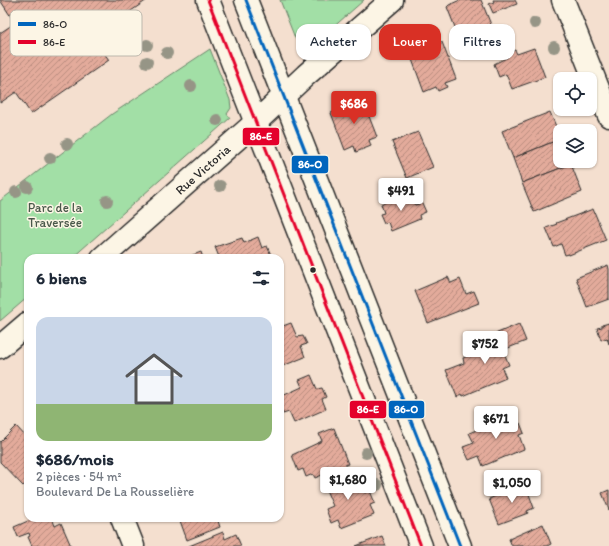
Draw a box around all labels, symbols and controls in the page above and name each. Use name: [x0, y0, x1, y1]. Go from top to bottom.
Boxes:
legend: [10, 10, 142, 56]
text: 86-O: [43, 18, 67, 31]
chip: Acheter: [296, 24, 371, 60]
chip: Louer: [379, 24, 441, 60]
chip: Filtres: [449, 24, 515, 60]
text: 86-E: [43, 36, 65, 49]
map controls: [553, 72, 597, 168]
button: locate: [553, 72, 597, 116]
pin: $686: [330, 91, 378, 125]
text: $686: [340, 96, 368, 111]
button: layers: [553, 124, 597, 168]
line badge: 86-E: [242, 127, 280, 146]
text: 86-E: [250, 130, 272, 143]
street label: Rue Victoria: [172, 141, 233, 197]
line badge: 86-O: [291, 155, 329, 174]
text: 86-O: [298, 158, 322, 171]
pin: $491: [377, 178, 425, 212]
text: $491: [387, 183, 415, 198]
park label: Parc de la Traversée: [28, 200, 82, 230]
unlabelled marker: [308, 265, 318, 275]
icon: filters: [250, 267, 272, 289]
text: 6 biens: [36, 268, 87, 288]
pin: $752: [461, 331, 509, 365]
text: $752: [472, 336, 498, 351]
icon: home: [118, 343, 190, 415]
line badge: 86-E: [349, 400, 387, 419]
line badge: 86-O: [388, 400, 425, 419]
text: 86-E: [357, 403, 379, 416]
text: 86-O: [394, 403, 418, 416]
pin: $671: [472, 406, 520, 440]
text: $671: [483, 411, 509, 426]
text: $686/mois: [36, 449, 114, 469]
pin: $1,680: [315, 467, 381, 501]
text: 2 pièces · 54 m²: [36, 469, 122, 484]
pin: $1,050: [479, 470, 545, 504]
text: $1,680: [329, 472, 367, 487]
text: $1,050: [493, 475, 531, 490]
text: Boulevard De La Rousselière: [36, 484, 194, 499]

